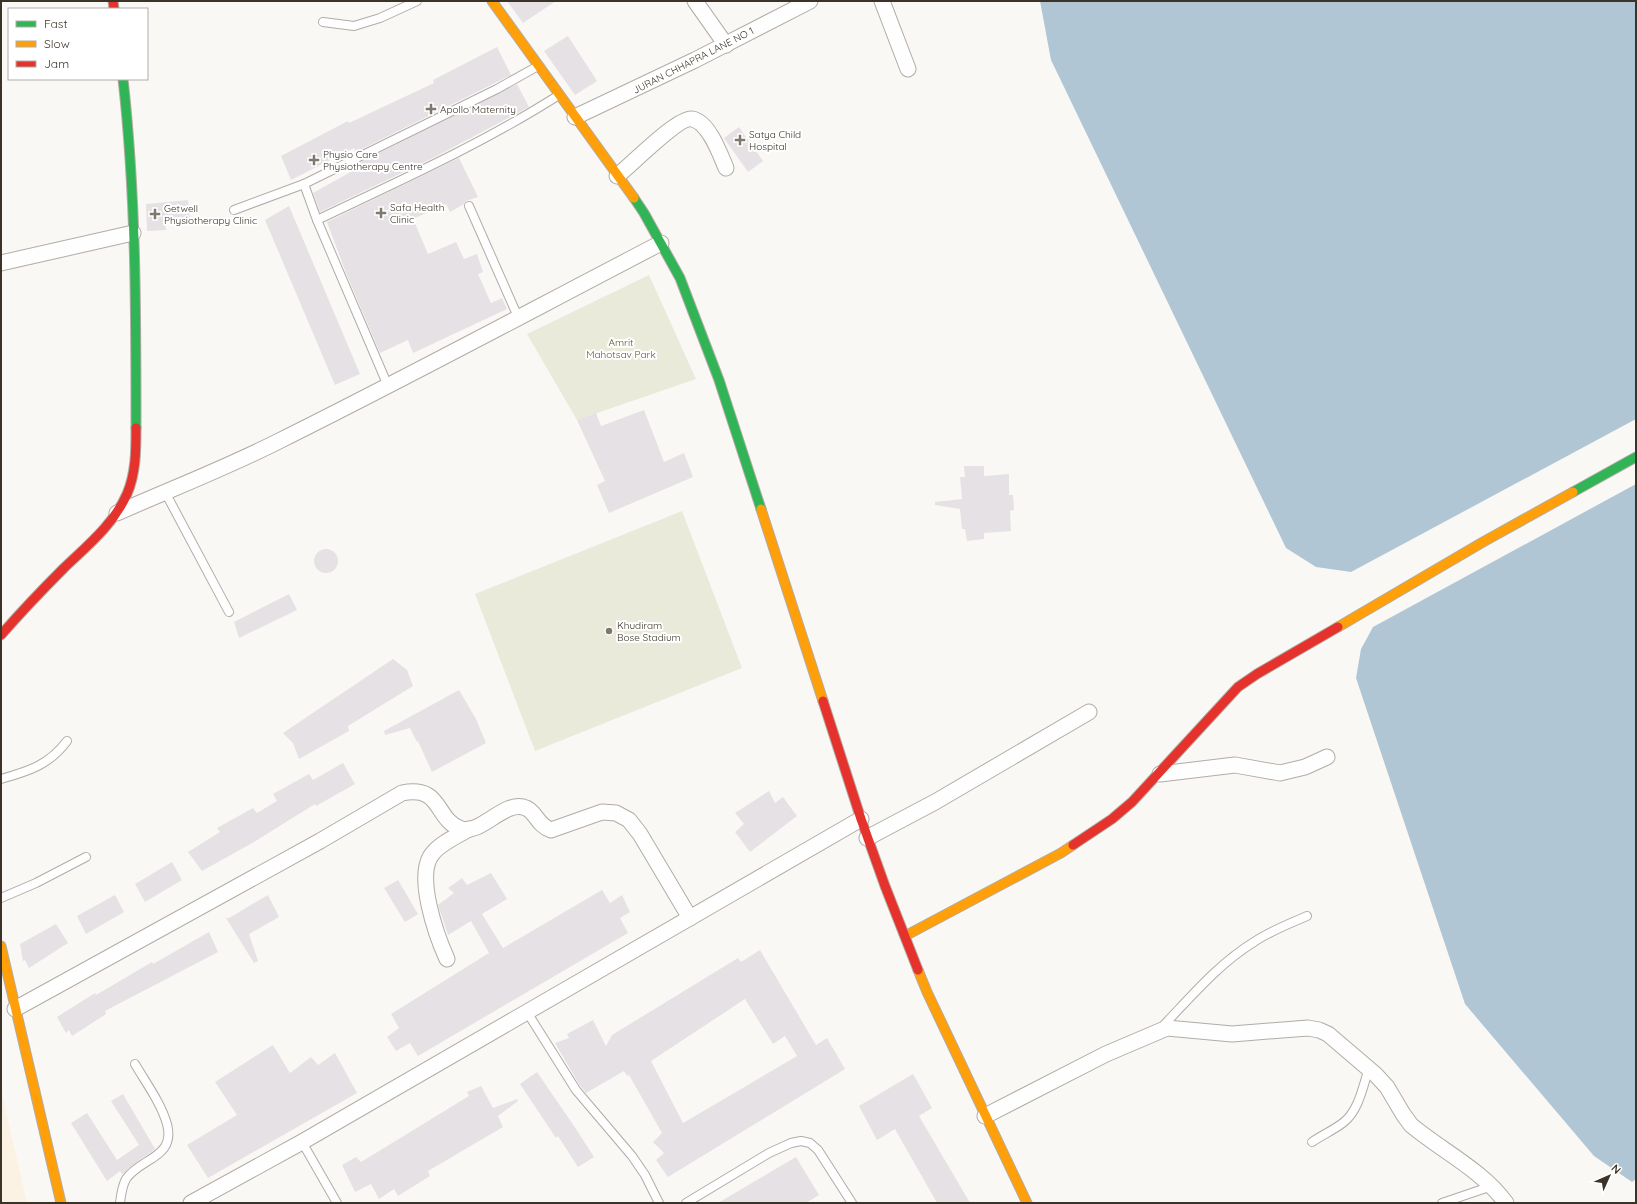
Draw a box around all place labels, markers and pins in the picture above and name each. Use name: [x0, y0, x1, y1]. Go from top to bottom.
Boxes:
marker: Apollo Maternity: [425, 103, 437, 115]
place label: Apollo Maternity: [440, 103, 516, 116]
place label: Satya Child Hospital: [749, 128, 801, 153]
marker: Satya Child Hospital: [734, 134, 746, 146]
place label: Physio Care Physiotherapy Centre: [323, 148, 423, 173]
marker: Physio Care Physiotherapy Centre: [308, 154, 320, 166]
place label: Safa Health Clinic: [390, 201, 444, 226]
place label: Getwell Physiotherapy Clinic: [164, 202, 257, 227]
marker: Safa Health Clinic: [375, 207, 387, 219]
marker: Getwell Physiotherapy Clinic: [149, 208, 161, 220]
place label: Khudiram Bose Stadium: [617, 619, 681, 644]
marker: Khudiram Bose Stadium: [604, 626, 614, 636]

